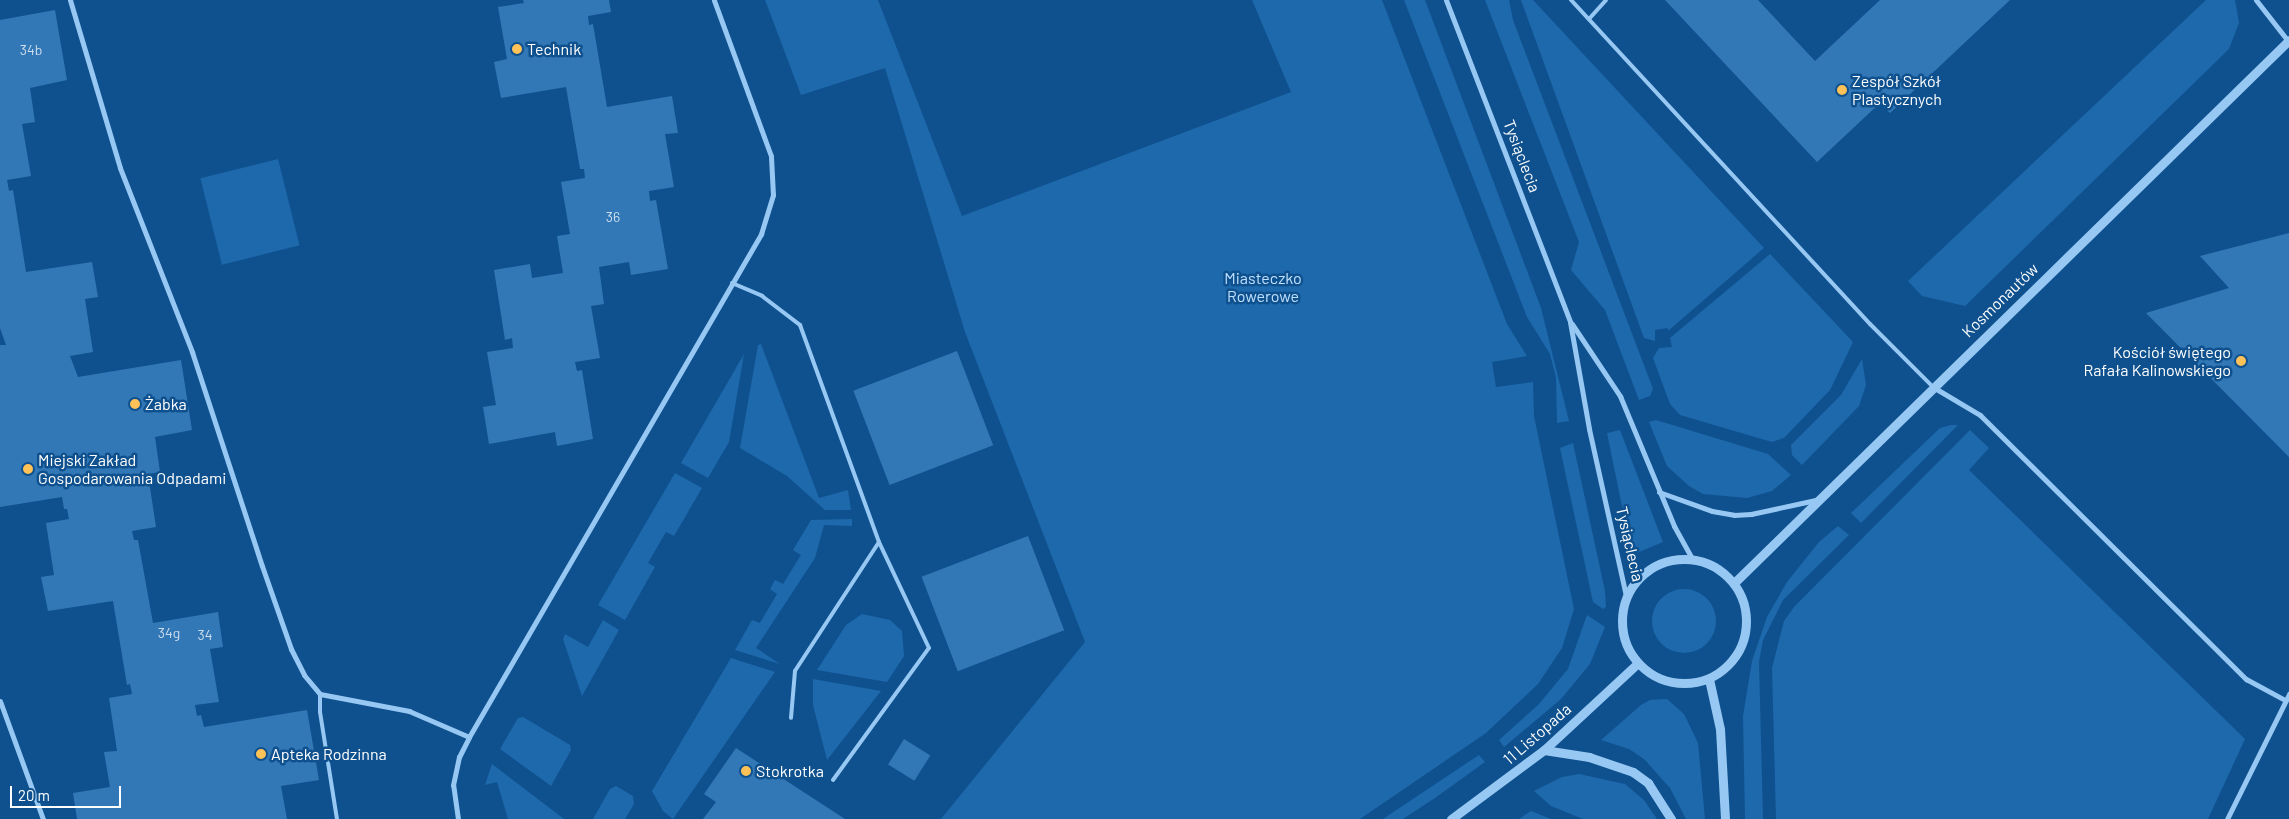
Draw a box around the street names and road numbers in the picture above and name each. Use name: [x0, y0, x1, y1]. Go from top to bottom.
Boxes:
street label: Tysiąclecia: [1499, 117, 1545, 195]
street label: Kosmonautów: [1958, 259, 2042, 341]
street label: Tysiąclecia: [1612, 505, 1648, 583]
street label: 11 Listopada: [1499, 699, 1575, 769]

